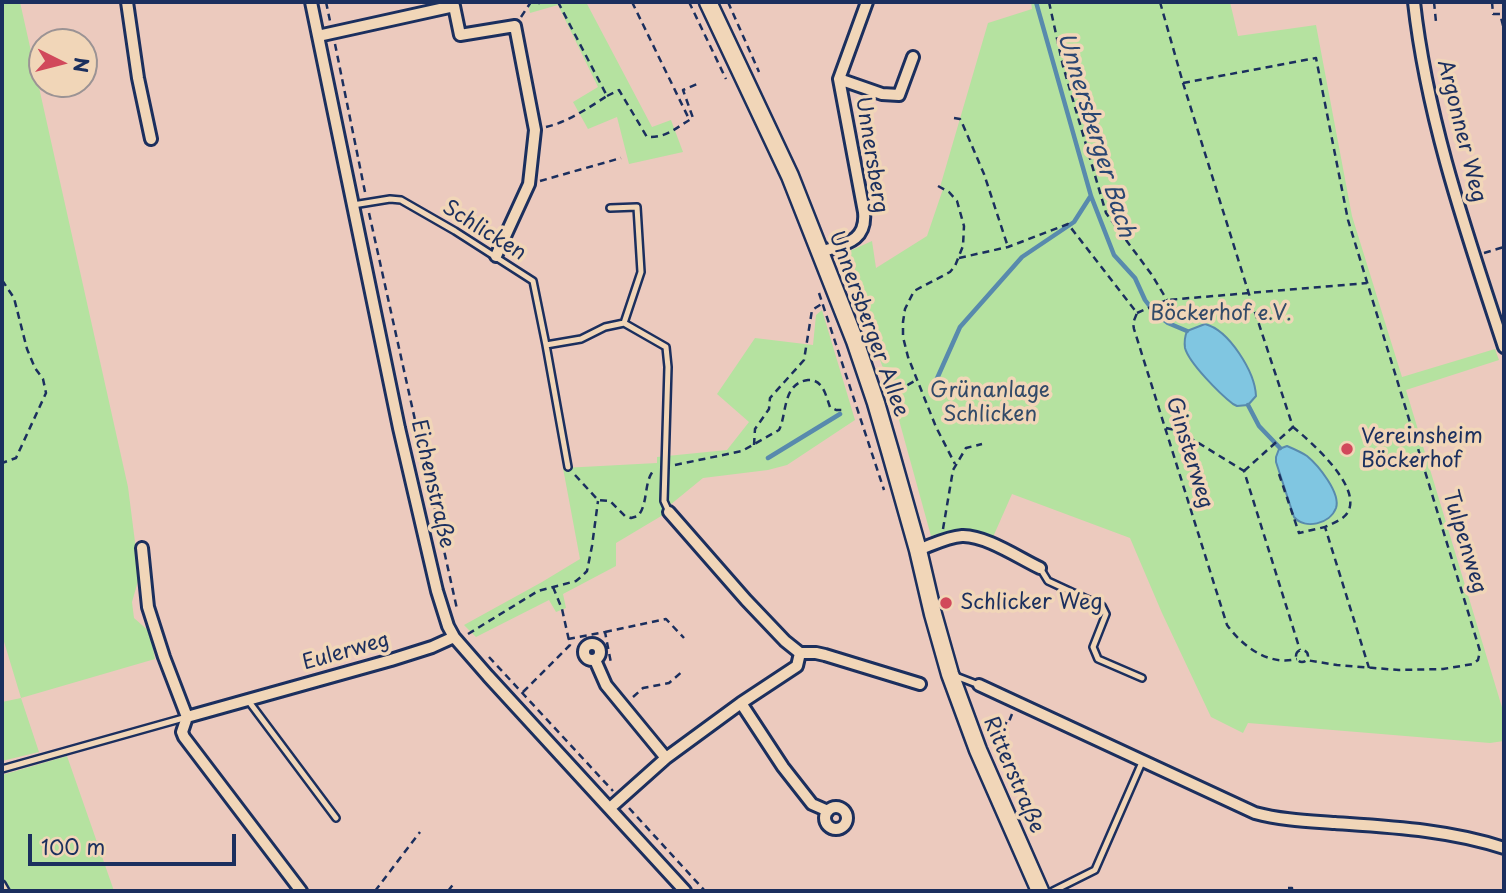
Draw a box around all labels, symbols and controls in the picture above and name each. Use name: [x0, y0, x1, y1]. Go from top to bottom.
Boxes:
north arrow: [28, 28, 98, 98]
water label: Unnersberger Bach: [1051, 29, 1139, 241]
text: N: [67, 56, 97, 74]
street label: Argonner Weg: [1431, 57, 1491, 205]
street label: Unnersberg: [849, 95, 893, 215]
street label: Schlicken: [437, 195, 531, 267]
street label: Unnersberger Allee: [823, 228, 913, 420]
park label: Böckerhof e.V.: [1150, 301, 1292, 327]
park label: Grünanlage Schlicken: [930, 378, 1050, 428]
street label: Ginsterweg: [1160, 394, 1218, 512]
street label: Eichenstraße: [405, 417, 459, 551]
place label: Vereinsheim Böckerhof: [1361, 424, 1483, 474]
marker: Vereinsheim Böckerhof: [1339, 441, 1355, 457]
street label: Tulpenweg: [1436, 487, 1492, 597]
place label: Schlicker Weg: [960, 590, 1103, 616]
marker: Schlicker Weg: [938, 595, 954, 611]
street label: Eulerweg: [300, 628, 392, 676]
street label: Ritterstraße: [977, 713, 1049, 837]
scale bar: [32, 820, 240, 864]
text: 100 m: [41, 830, 105, 862]

